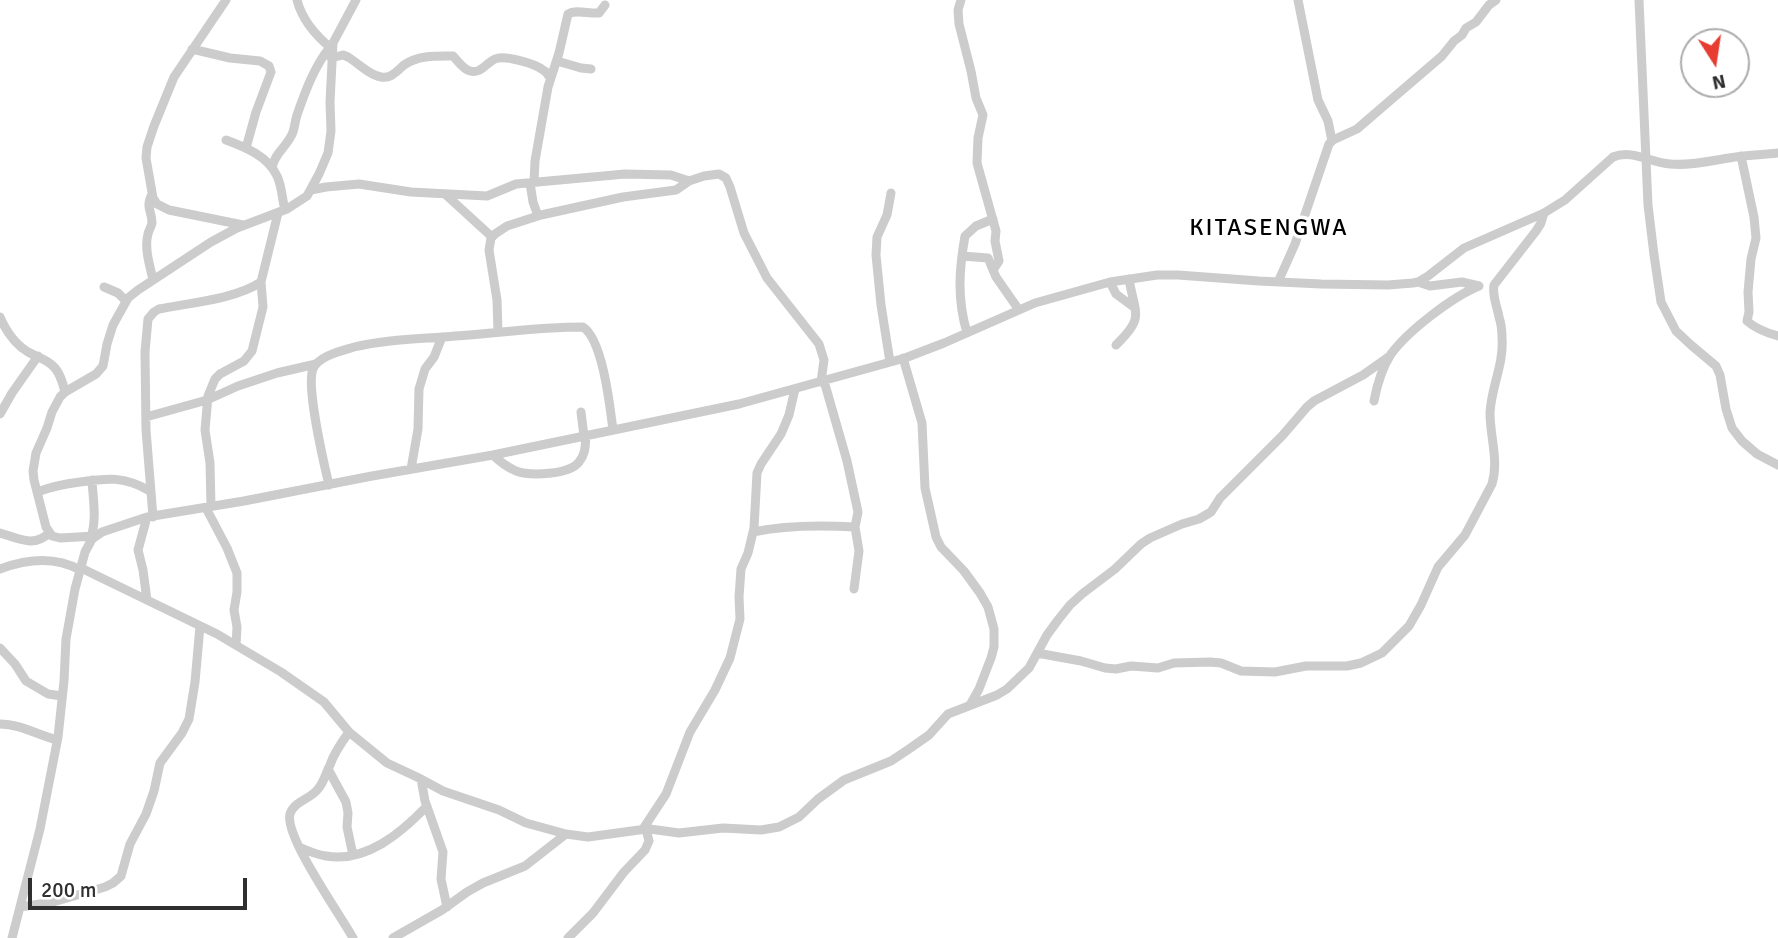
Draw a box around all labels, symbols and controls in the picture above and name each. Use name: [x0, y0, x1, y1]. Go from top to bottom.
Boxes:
north arrow: [1680, 28, 1750, 98]
text: N: [1710, 68, 1728, 95]
district label: KITASENGWA: [1191, 215, 1347, 243]
scale bar: [32, 864, 250, 908]
text: 200 m: [41, 877, 96, 903]

